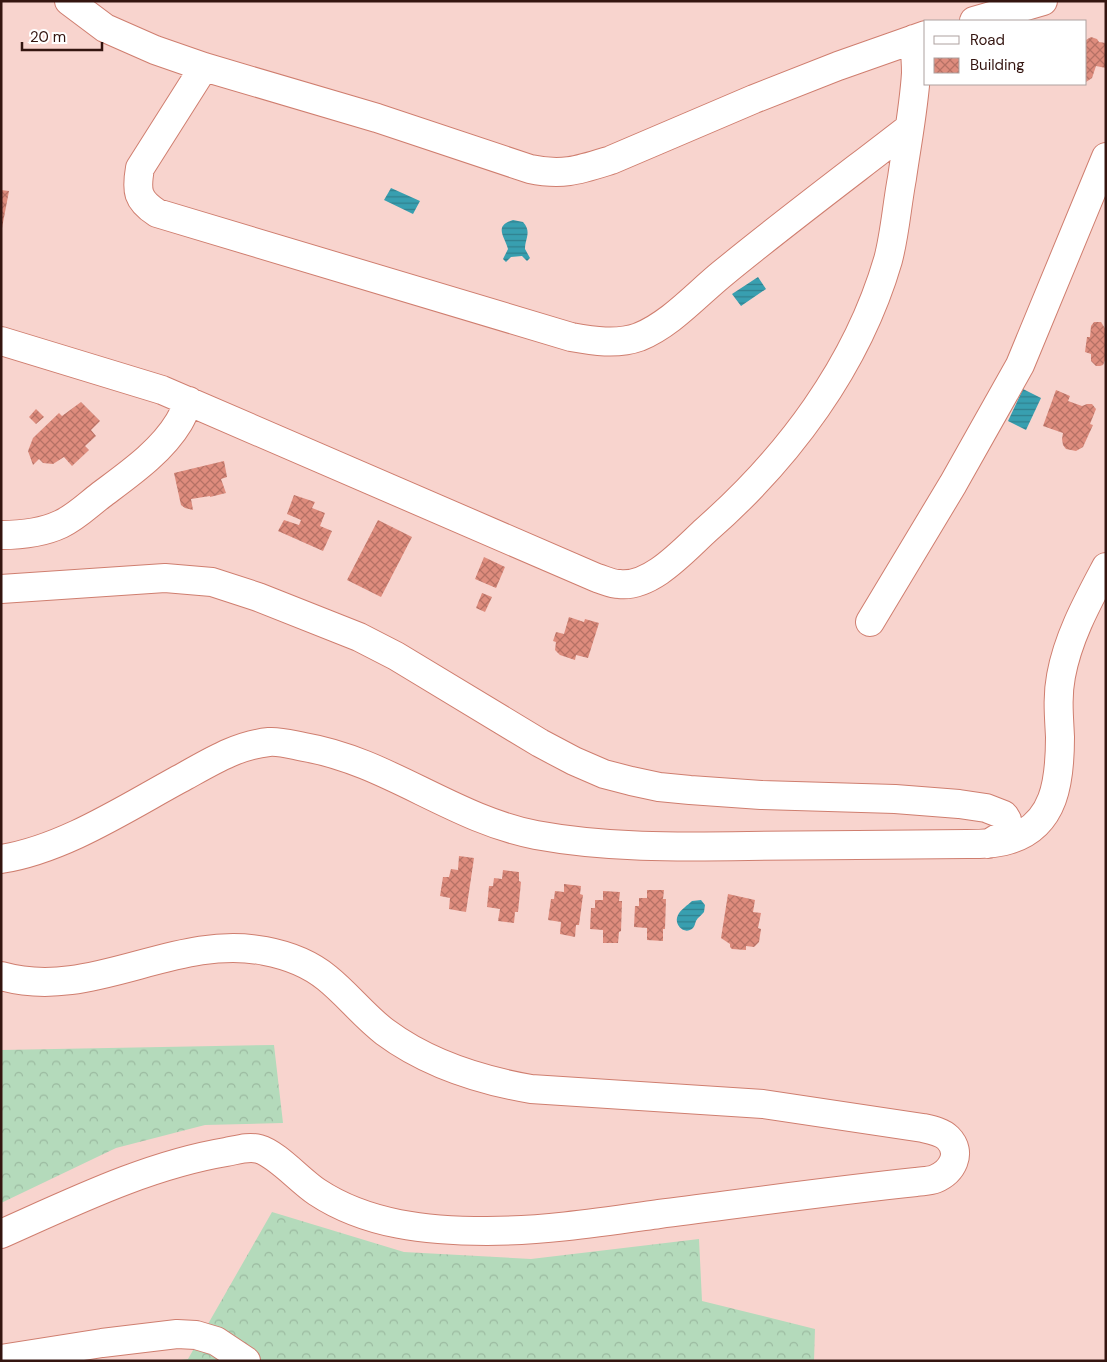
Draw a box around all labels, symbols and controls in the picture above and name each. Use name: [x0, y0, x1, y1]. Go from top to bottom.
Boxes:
scale bar: [22, 20, 102, 52]
legend: [924, 20, 1087, 85]
text: 20 m: [30, 27, 66, 47]
text: Road: [970, 30, 1005, 50]
text: Building: [970, 55, 1025, 75]

